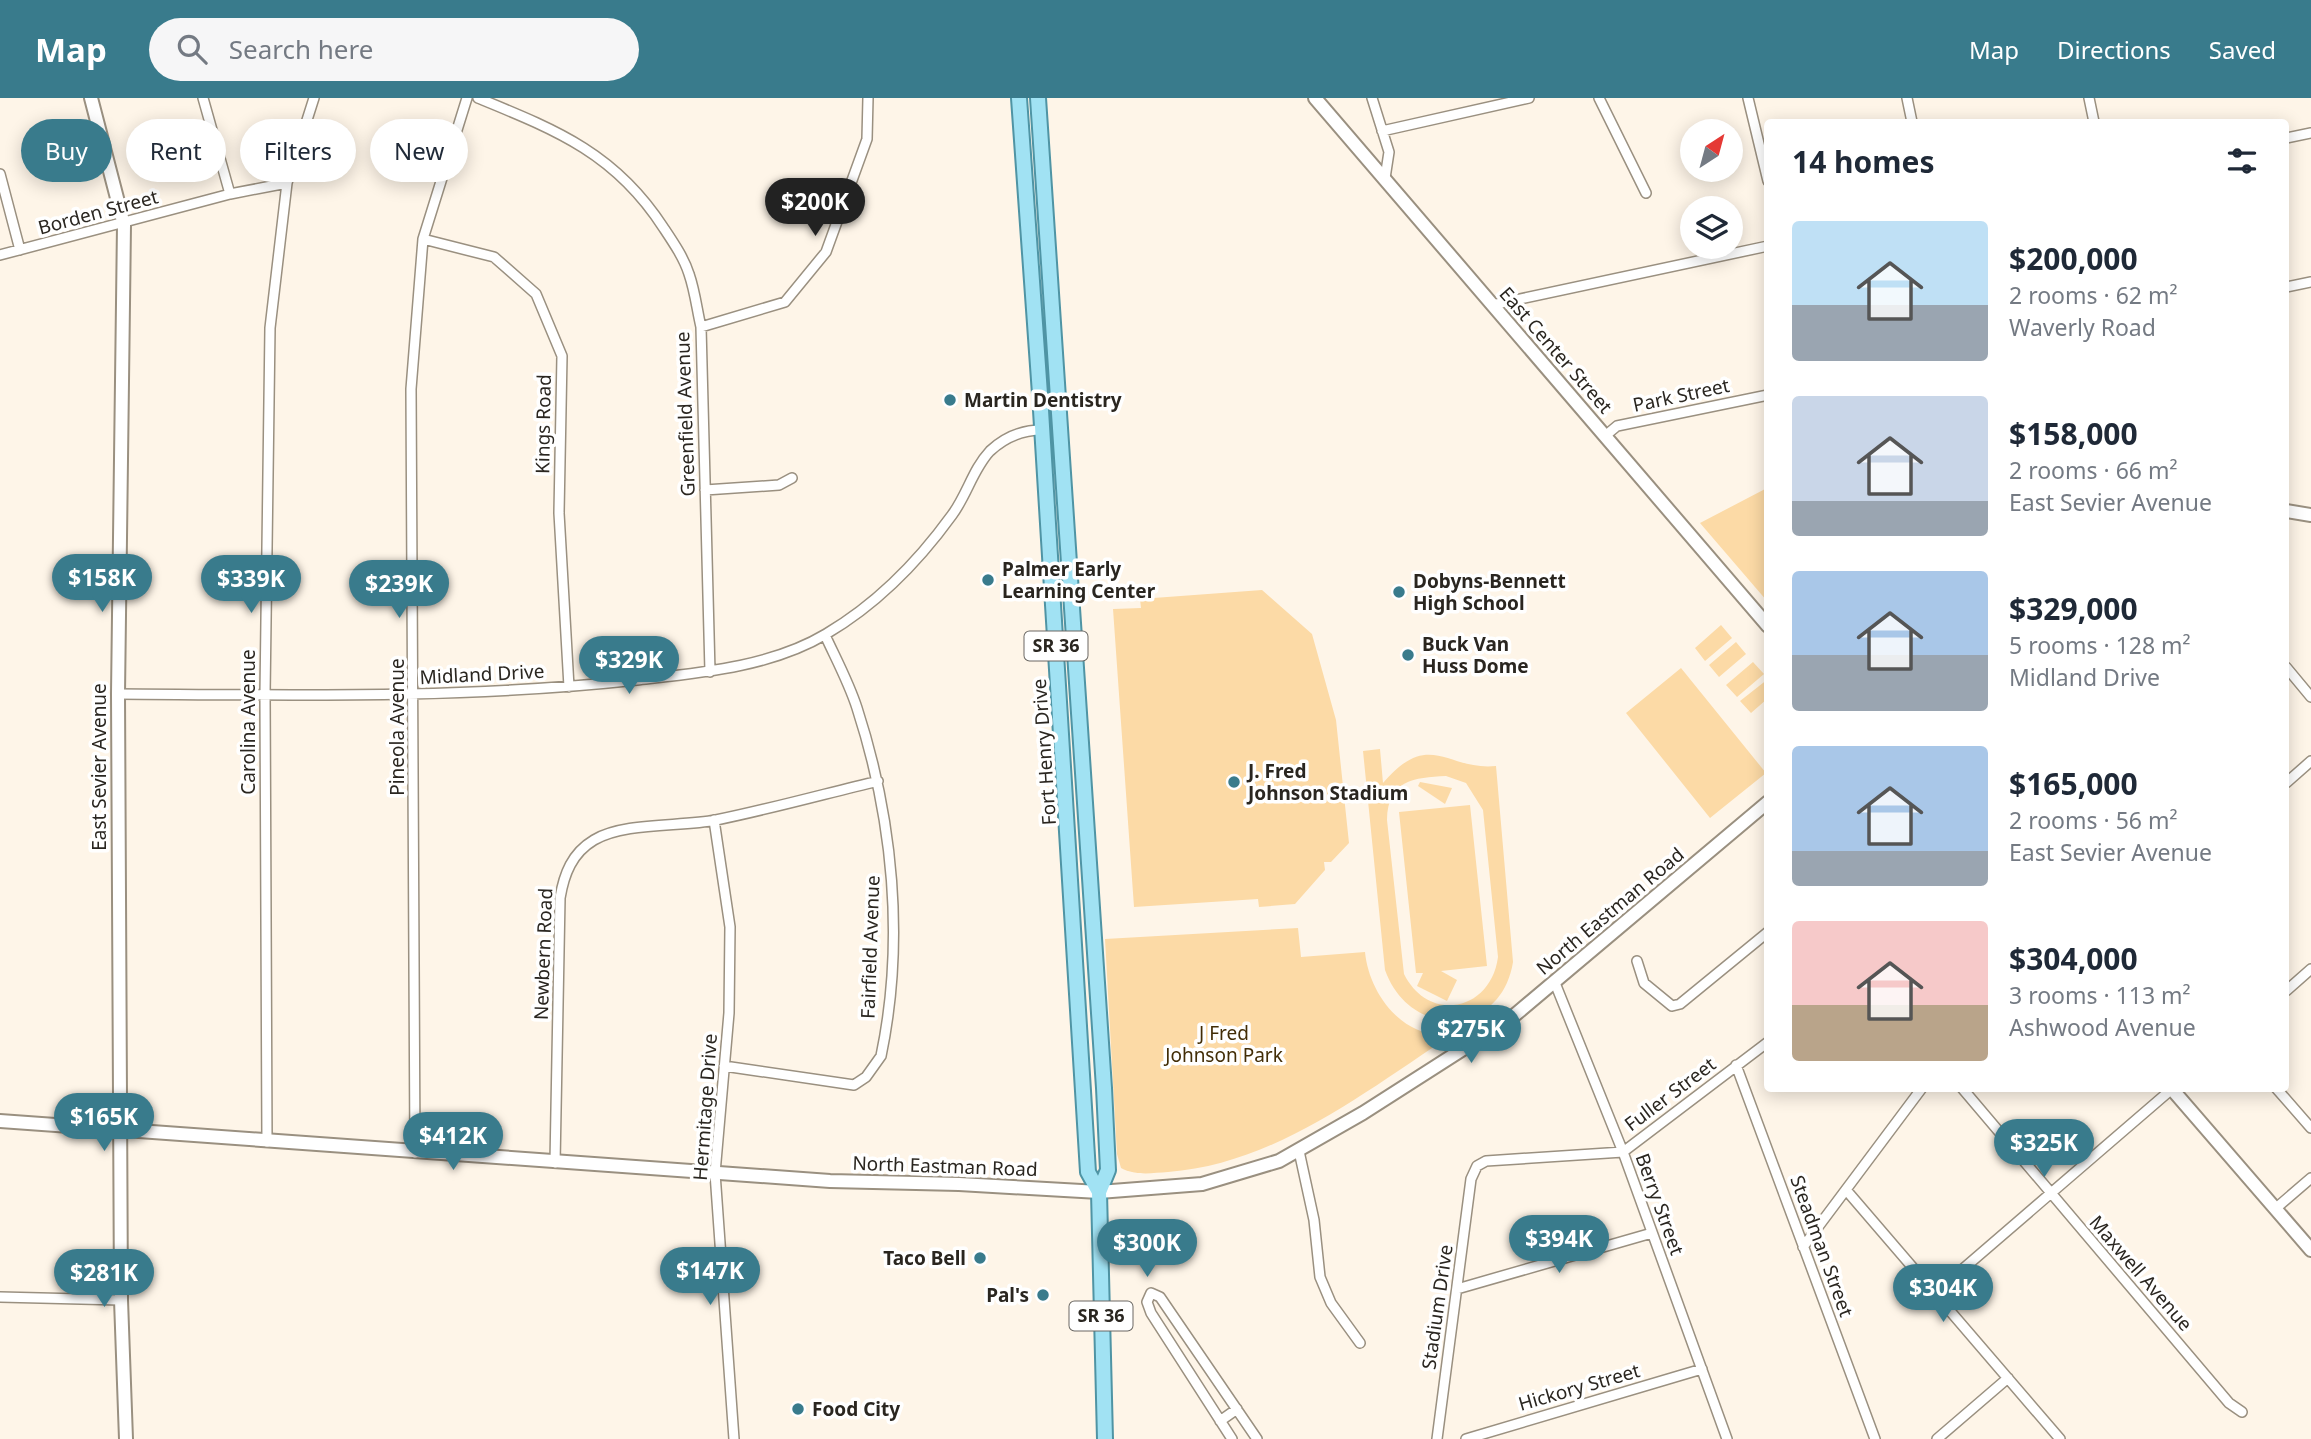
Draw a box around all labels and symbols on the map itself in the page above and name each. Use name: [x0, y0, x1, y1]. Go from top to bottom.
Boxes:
north arrow: [1680, 119, 1743, 182]
pin: $200K: [766, 178, 864, 238]
street label: Borden Street: [35, 183, 161, 241]
street label: East Center Street: [1494, 281, 1618, 419]
street label: Greenfield Avenue: [669, 331, 701, 497]
street label: Park Street: [1630, 372, 1732, 418]
street label: Kings Road: [529, 374, 557, 474]
place label: Martin Dentistry: [964, 387, 1122, 413]
marker: Martin Dentistry: [942, 392, 958, 408]
pin: $158K: [53, 554, 151, 614]
pin: $339K: [202, 556, 300, 615]
place label: Palmer Early Learning Center: [1002, 556, 1156, 604]
pin: $239K: [350, 560, 448, 620]
place label: Dobyns-Bennett High School: [1413, 568, 1566, 616]
marker: Palmer Early Learning Center: [980, 572, 996, 588]
marker: Dobyns-Bennett High School: [1391, 584, 1407, 600]
place label: Buck Van Huss Dome: [1422, 631, 1529, 679]
road number: SR 36: [1024, 632, 1088, 660]
pin: $329K: [580, 636, 678, 696]
marker: Buck Van Huss Dome: [1400, 647, 1416, 663]
street label: Carolina Avenue: [235, 649, 261, 795]
street label: Pineola Avenue: [384, 658, 410, 796]
street label: Midland Drive: [419, 658, 545, 690]
street label: Fort Henry Drive: [1026, 678, 1062, 826]
street label: East Sevier Avenue: [86, 683, 112, 851]
place label: J. Fred Johnson Stadium: [1246, 758, 1408, 806]
marker: J. Fred Johnson Stadium: [1226, 774, 1242, 790]
street label: North Eastman Road: [1531, 841, 1689, 981]
street label: Fairfield Avenue: [855, 875, 885, 1019]
street label: Newbern Road: [528, 887, 558, 1021]
pin: $275K: [1422, 1006, 1520, 1065]
park label: J Fred Johnson Park: [1163, 1020, 1283, 1068]
street label: Hermitage Drive: [687, 1033, 723, 1181]
street label: Fuller Street: [1619, 1051, 1721, 1137]
pin: $165K: [55, 1094, 153, 1153]
pin: $412K: [404, 1112, 502, 1172]
pin: $325K: [1995, 1119, 2093, 1179]
street label: North Eastman Road: [852, 1150, 1038, 1182]
street label: Berry Street: [1630, 1150, 1690, 1259]
street label: Steadman Street: [1784, 1172, 1860, 1320]
street label: Maxwell Avenue: [2084, 1210, 2198, 1336]
pin: $394K: [1510, 1216, 1608, 1275]
pin: $300K: [1098, 1220, 1196, 1279]
street label: Stadium Drive: [1415, 1243, 1459, 1371]
place label: Taco Bell: [883, 1245, 966, 1271]
pin: $147K: [661, 1248, 759, 1307]
pin: $281K: [55, 1250, 153, 1309]
marker: Taco Bell: [972, 1250, 988, 1266]
pin: $304K: [1894, 1264, 1992, 1324]
place label: Pal's: [986, 1282, 1029, 1308]
marker: Pal's: [1035, 1287, 1051, 1303]
road number: SR 36: [1070, 1302, 1132, 1330]
street label: Hickory Street: [1515, 1357, 1643, 1417]
place label: Food City: [812, 1396, 900, 1422]
marker: Food City: [790, 1401, 806, 1417]

